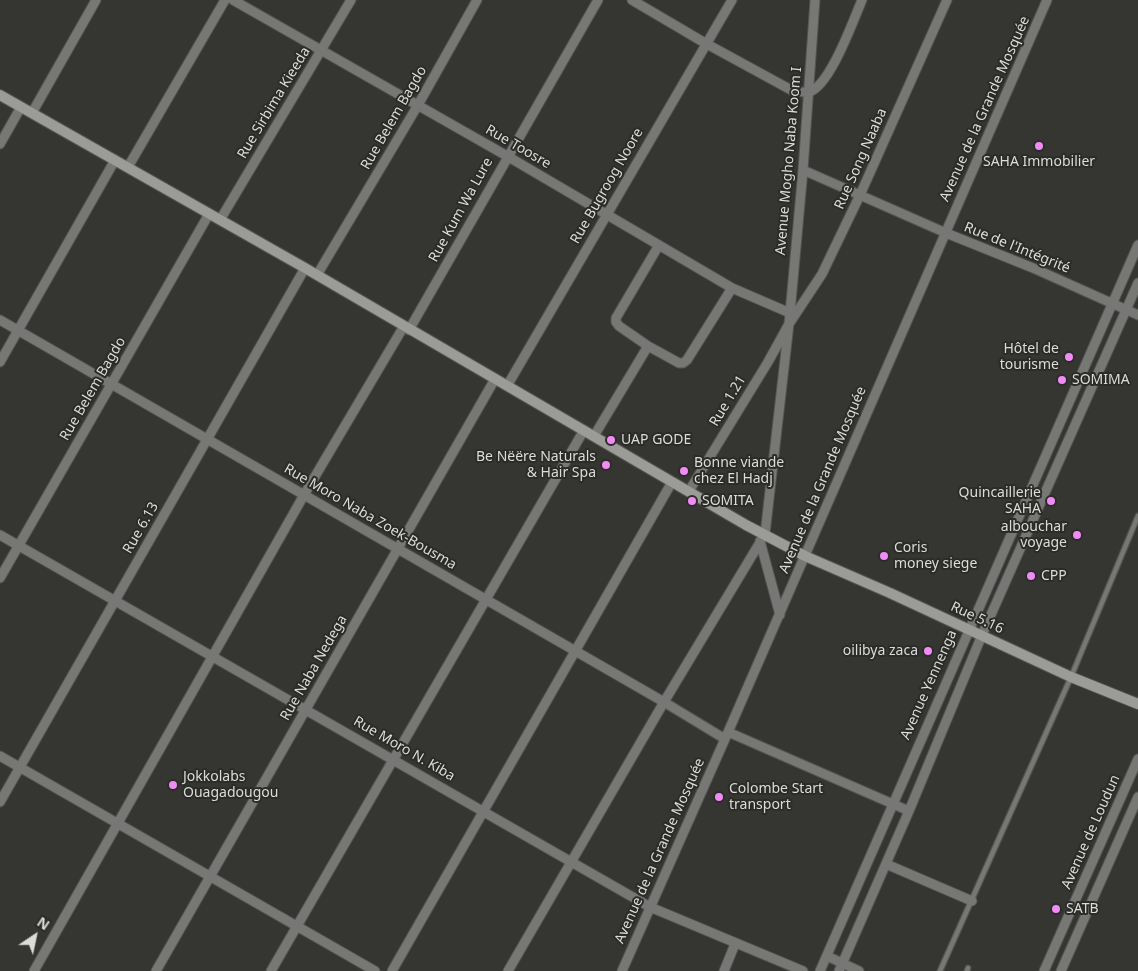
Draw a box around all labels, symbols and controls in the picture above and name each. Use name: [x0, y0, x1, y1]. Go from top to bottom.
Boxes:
street label: Avenue de la Grande Mosquée: [936, 14, 1034, 204]
street label: Rue Sirbima Kieeda: [234, 44, 314, 162]
street label: Rue Belem Bagdo: [358, 63, 430, 173]
street label: Avenue Mogho Naba Koom I: [772, 66, 806, 256]
street label: Rue Song Naaba: [831, 106, 891, 212]
street label: Rue Toosre: [482, 122, 554, 172]
street label: Rue Bugroog Noore: [567, 125, 647, 247]
marker: SAHA Immobilier: [1033, 140, 1045, 152]
place label: SAHA Immobilier: [983, 154, 1095, 170]
street label: Rue Kum Wa Lure: [425, 155, 497, 265]
street label: Rue de l'Intégrité: [961, 219, 1073, 277]
street label: Rue Belem Bagdo: [57, 334, 129, 444]
place label: Hôtel de tourisme: [1000, 341, 1059, 374]
marker: Hôtel de tourisme: [1063, 351, 1075, 363]
street label: Rue 1.21: [706, 372, 750, 430]
place label: SOMIMA: [1072, 372, 1130, 388]
marker: SOMIMA: [1056, 374, 1068, 386]
street label: Avenue de la Grande Mosquée: [776, 384, 870, 576]
place label: UAP GODE: [621, 432, 691, 448]
marker: UAP GODE: [605, 434, 617, 446]
place label: Be Nëëre Naturals & Hair Spa: [476, 449, 596, 482]
place label: Bonne viande chez El Hadj: [694, 455, 784, 488]
marker: Be Nëëre Naturals & Hair Spa: [600, 459, 612, 471]
street label: Rue Moro Naba Zoek-Bousma: [281, 461, 459, 573]
marker: Bonne viande chez El Hadj: [678, 465, 690, 477]
place label: Quincaillerie SAHA: [959, 485, 1041, 518]
place label: SOMITA: [702, 493, 754, 509]
marker: SOMITA: [686, 495, 698, 507]
marker: Quincaillerie SAHA: [1045, 495, 1057, 507]
street label: Rue 6.13: [120, 499, 162, 557]
place label: albouchar voyage: [1001, 519, 1067, 552]
marker: albouchar voyage: [1071, 529, 1083, 541]
place label: Coris money siege: [894, 540, 977, 572]
marker: Coris money siege: [878, 550, 890, 562]
place label: CPP: [1041, 568, 1067, 584]
marker: CPP: [1025, 570, 1037, 582]
street label: Rue 5.16: [948, 598, 1006, 638]
street label: Rue Naba Nedega: [277, 612, 351, 724]
street label: Avenue Yennenga: [897, 628, 961, 742]
place label: oilibya zaca: [843, 643, 918, 659]
marker: oilibya zaca: [922, 645, 934, 657]
street label: Rue Moro N. Kiba: [350, 713, 458, 785]
street label: Avenue de la Grande Mosquée: [611, 756, 709, 946]
place label: Jokkolabs Ouagadougou: [183, 769, 278, 802]
street label: Avenue de Loudun: [1058, 772, 1124, 892]
marker: Jokkolabs Ouagadougou: [167, 779, 179, 791]
place label: Colombe Start transport: [729, 781, 823, 814]
marker: Colombe Start transport: [713, 791, 725, 803]
place label: SATB: [1066, 901, 1099, 917]
marker: SATB: [1050, 903, 1062, 915]
north arrow: [10, 911, 60, 961]
text: N: [34, 912, 54, 934]

